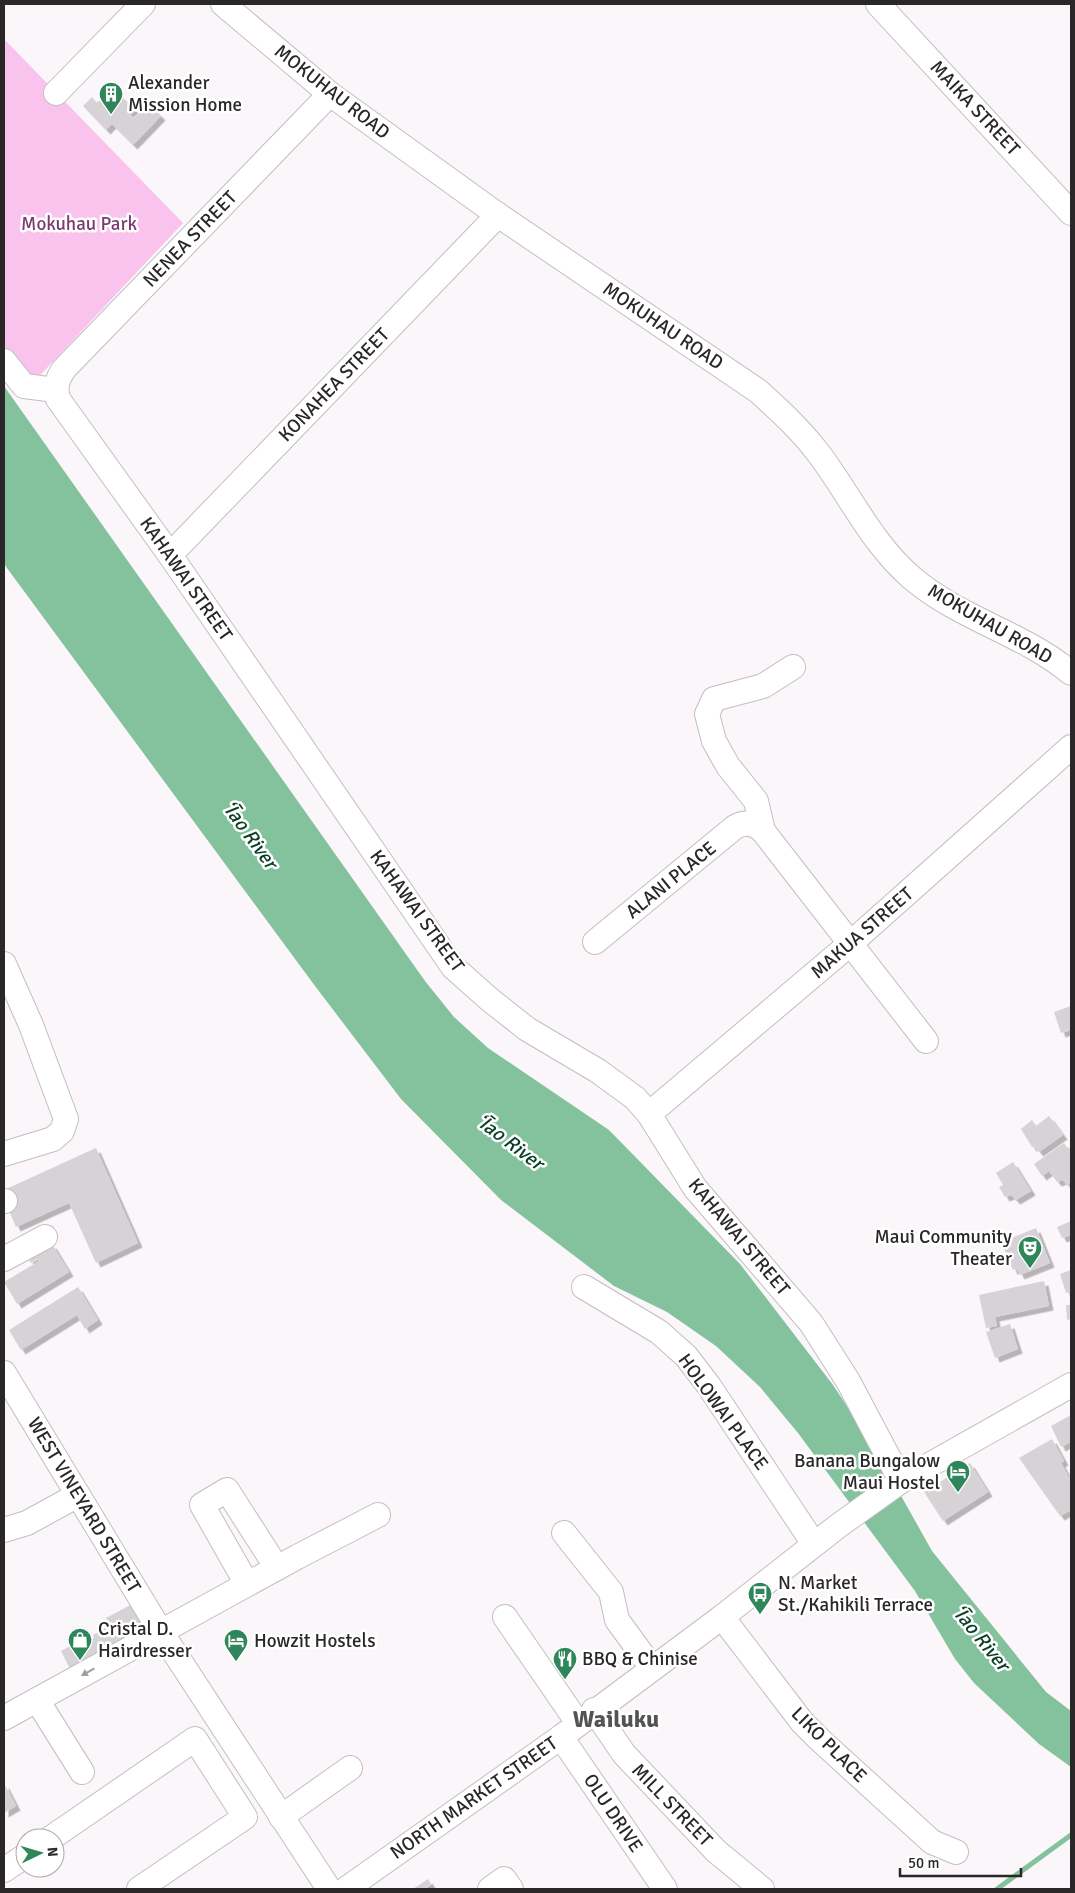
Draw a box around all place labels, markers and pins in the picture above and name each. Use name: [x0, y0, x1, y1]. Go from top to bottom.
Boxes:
place label: Alexander Mission Home: [128, 71, 242, 117]
building icon: Alexander Mission Home: [98, 81, 124, 115]
place label: Maui Community Theater: [874, 1225, 1012, 1271]
theatre icon: Maui Community Theater: [1017, 1235, 1043, 1269]
place label: Banana Bungalow Maui Hostel: [794, 1449, 940, 1495]
hotel icon: Banana Bungalow Maui Hostel: [945, 1459, 971, 1493]
place label: N. Market St./Kahikili Terrace: [778, 1571, 933, 1617]
bus stop icon: N. Market St./Kahikili Terrace: [747, 1581, 773, 1615]
place label: Cristal D. Hairdresser: [98, 1617, 192, 1663]
shop icon: Cristal D. Hairdresser: [67, 1627, 93, 1661]
hotel icon: Howzit Hostels: [223, 1628, 249, 1662]
place label: Howzit Hostels: [254, 1629, 376, 1653]
restaurant icon: BBQ & Chinise: [552, 1646, 578, 1680]
place label: BBQ & Chinise: [582, 1647, 698, 1671]

